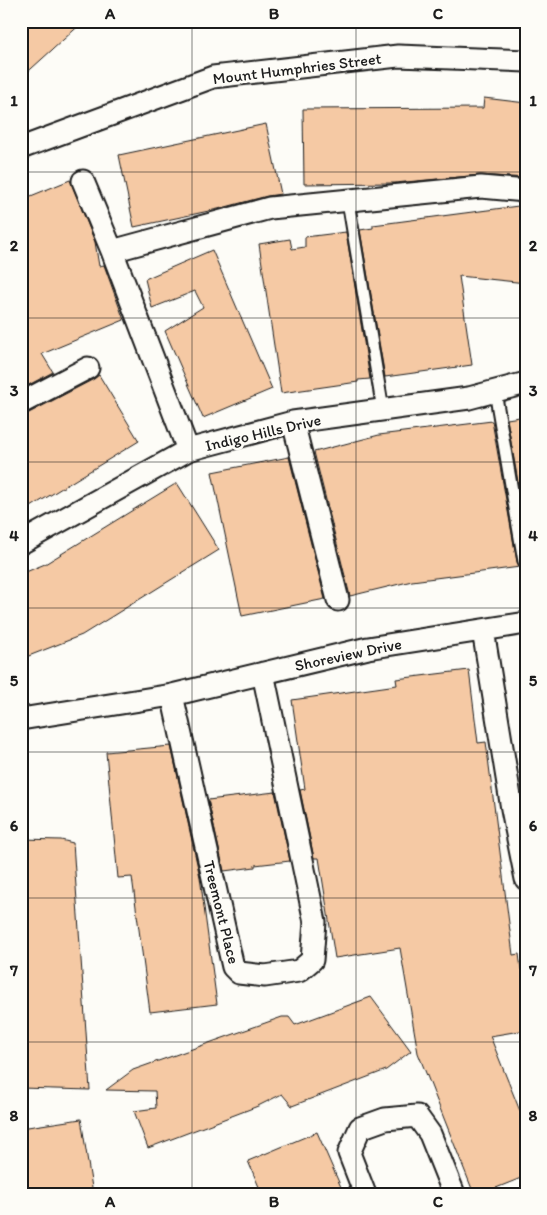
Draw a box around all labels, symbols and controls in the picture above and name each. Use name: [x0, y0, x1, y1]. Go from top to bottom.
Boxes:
text: A: [104, 4, 116, 23]
text: B: [269, 4, 280, 23]
text: C: [433, 4, 444, 23]
street label: Mount Humphries Street: [212, 49, 382, 88]
text: 1: [10, 91, 18, 110]
text: 1: [529, 91, 537, 110]
text: 2: [10, 236, 19, 255]
text: 2: [529, 236, 538, 255]
text: 3: [10, 381, 19, 400]
text: 3: [529, 381, 538, 400]
street label: Indigo Hills Drive: [203, 410, 323, 455]
text: 4: [9, 526, 19, 545]
text: 4: [528, 526, 538, 545]
street label: Shoreview Drive: [293, 634, 404, 675]
text: 5: [10, 671, 19, 690]
text: 5: [529, 671, 538, 690]
text: 6: [10, 816, 19, 835]
text: 6: [529, 816, 538, 835]
street label: Treemont Place: [199, 858, 244, 966]
text: 7: [9, 961, 18, 980]
text: 7: [528, 961, 537, 980]
text: 8: [10, 1106, 19, 1125]
text: 8: [529, 1106, 538, 1125]
text: A: [104, 1192, 116, 1211]
text: B: [269, 1192, 280, 1211]
text: C: [433, 1192, 444, 1211]

